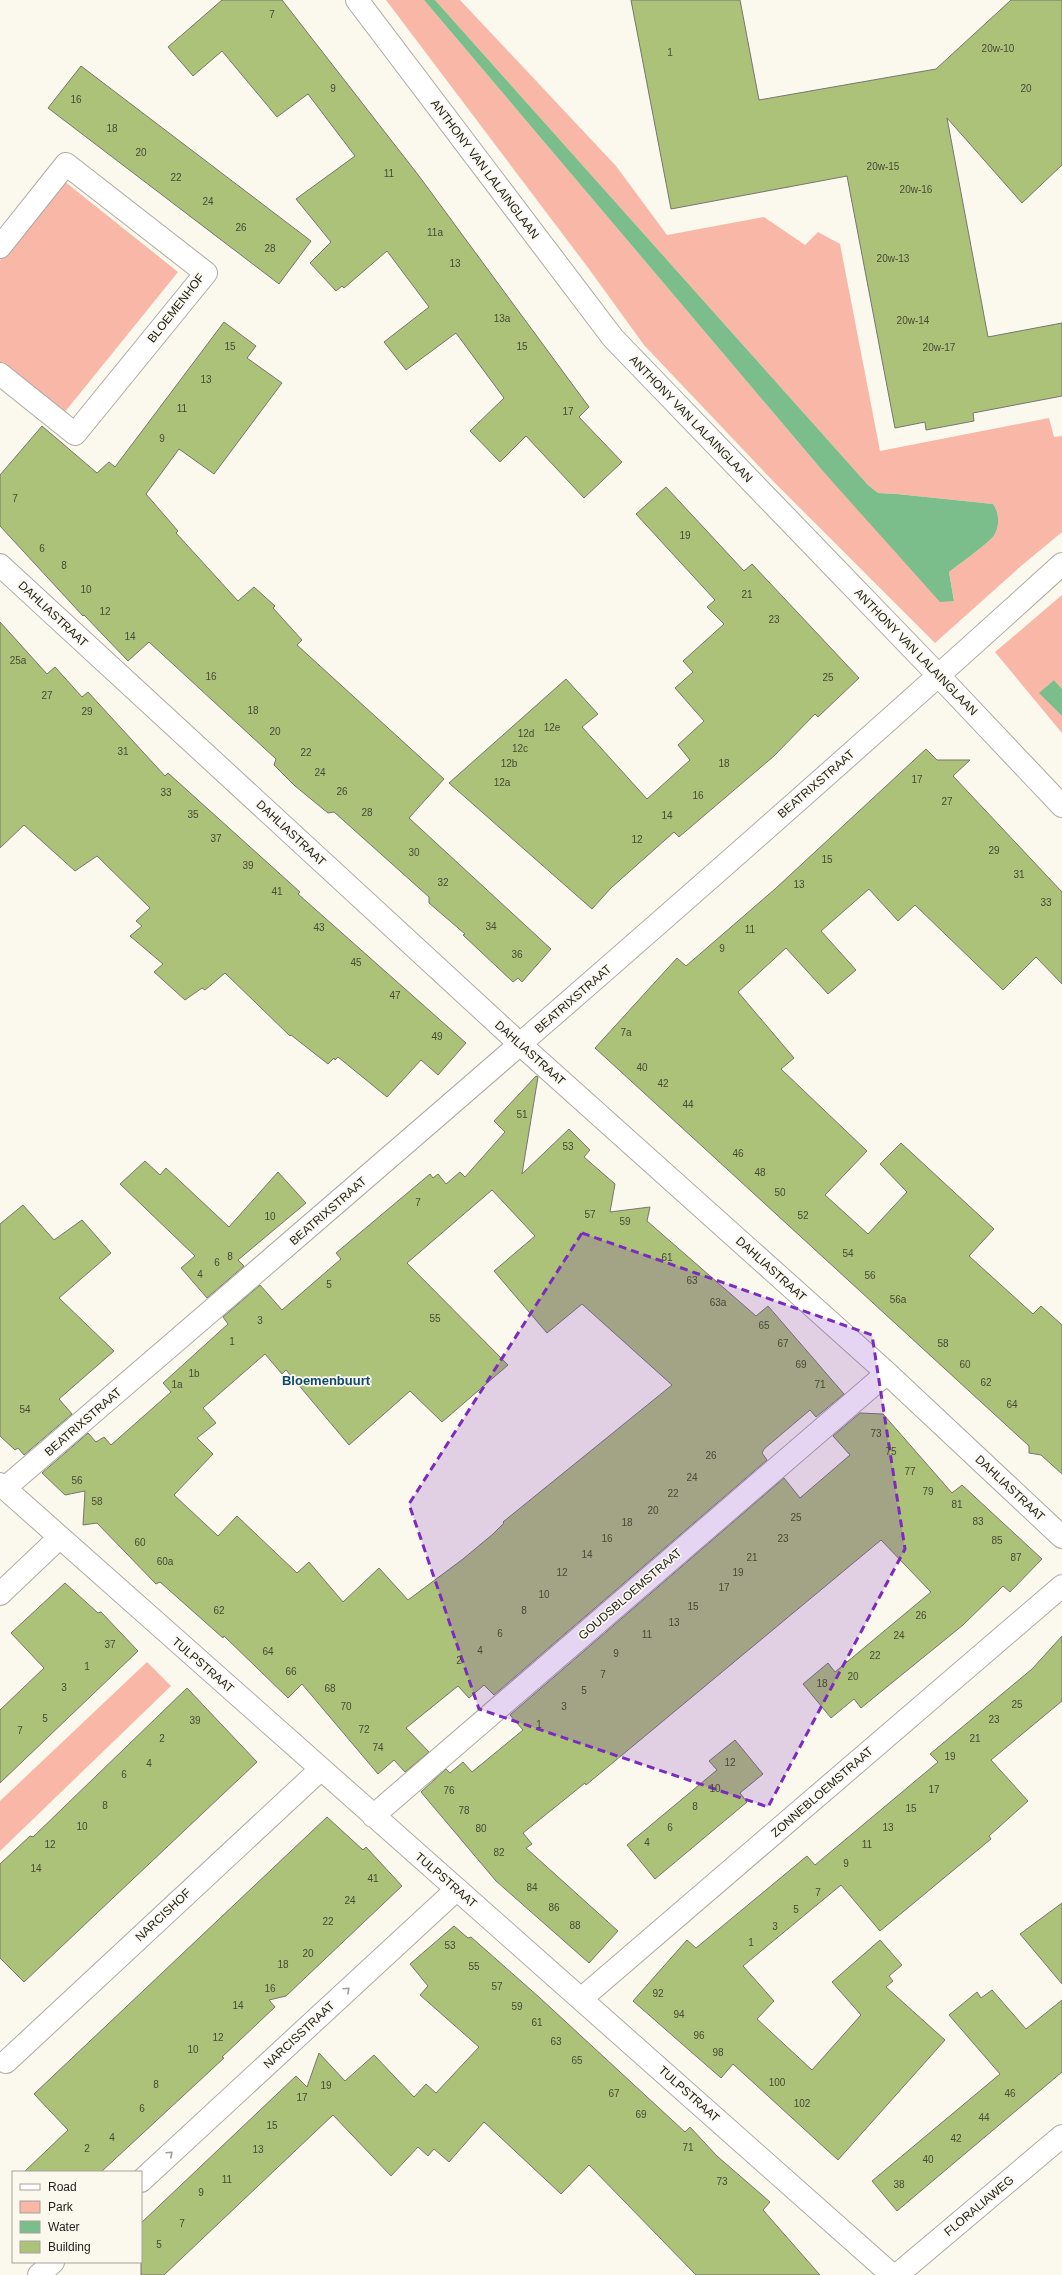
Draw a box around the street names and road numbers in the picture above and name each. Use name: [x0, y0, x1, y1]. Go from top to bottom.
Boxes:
street label: ANTHONY VAN LALAINGLAAN: [428, 97, 542, 241]
street label: BLOEMENHOF: [145, 271, 207, 345]
street label: ANTHONY VAN LALAINGLAAN: [627, 353, 755, 485]
street label: DAHLIASTRAAT: [15, 578, 91, 650]
street label: ANTHONY VAN LALAINGLAAN: [852, 586, 980, 718]
street label: BEATRIXSTRAAT: [775, 746, 858, 821]
street label: DAHLIASTRAAT: [253, 797, 329, 869]
street label: BEATRIXSTRAAT: [532, 961, 615, 1036]
street label: DAHLIASTRAAT: [492, 1018, 569, 1089]
street label: BEATRIXSTRAAT: [287, 1173, 370, 1248]
street label: DAHLIASTRAAT: [733, 1234, 810, 1305]
street label: BEATRIXSTRAAT: [42, 1384, 125, 1459]
street label: DAHLIASTRAAT: [972, 1452, 1048, 1524]
street label: GOUDSBLOEMSTRAAT: [575, 1545, 685, 1643]
street label: TULPSTRAAT: [169, 1634, 237, 1696]
street label: ZONNEBLOEMSTRAAT: [768, 1743, 876, 1840]
street label: TULPSTRAAT: [412, 1849, 480, 1911]
street label: NARCISHOF: [132, 1886, 194, 1944]
street label: NARCISSTRAAT: [261, 1998, 338, 2071]
street label: TULPSTRAAT: [656, 2063, 723, 2125]
street label: FLORALIAWEG: [941, 2173, 1017, 2239]

